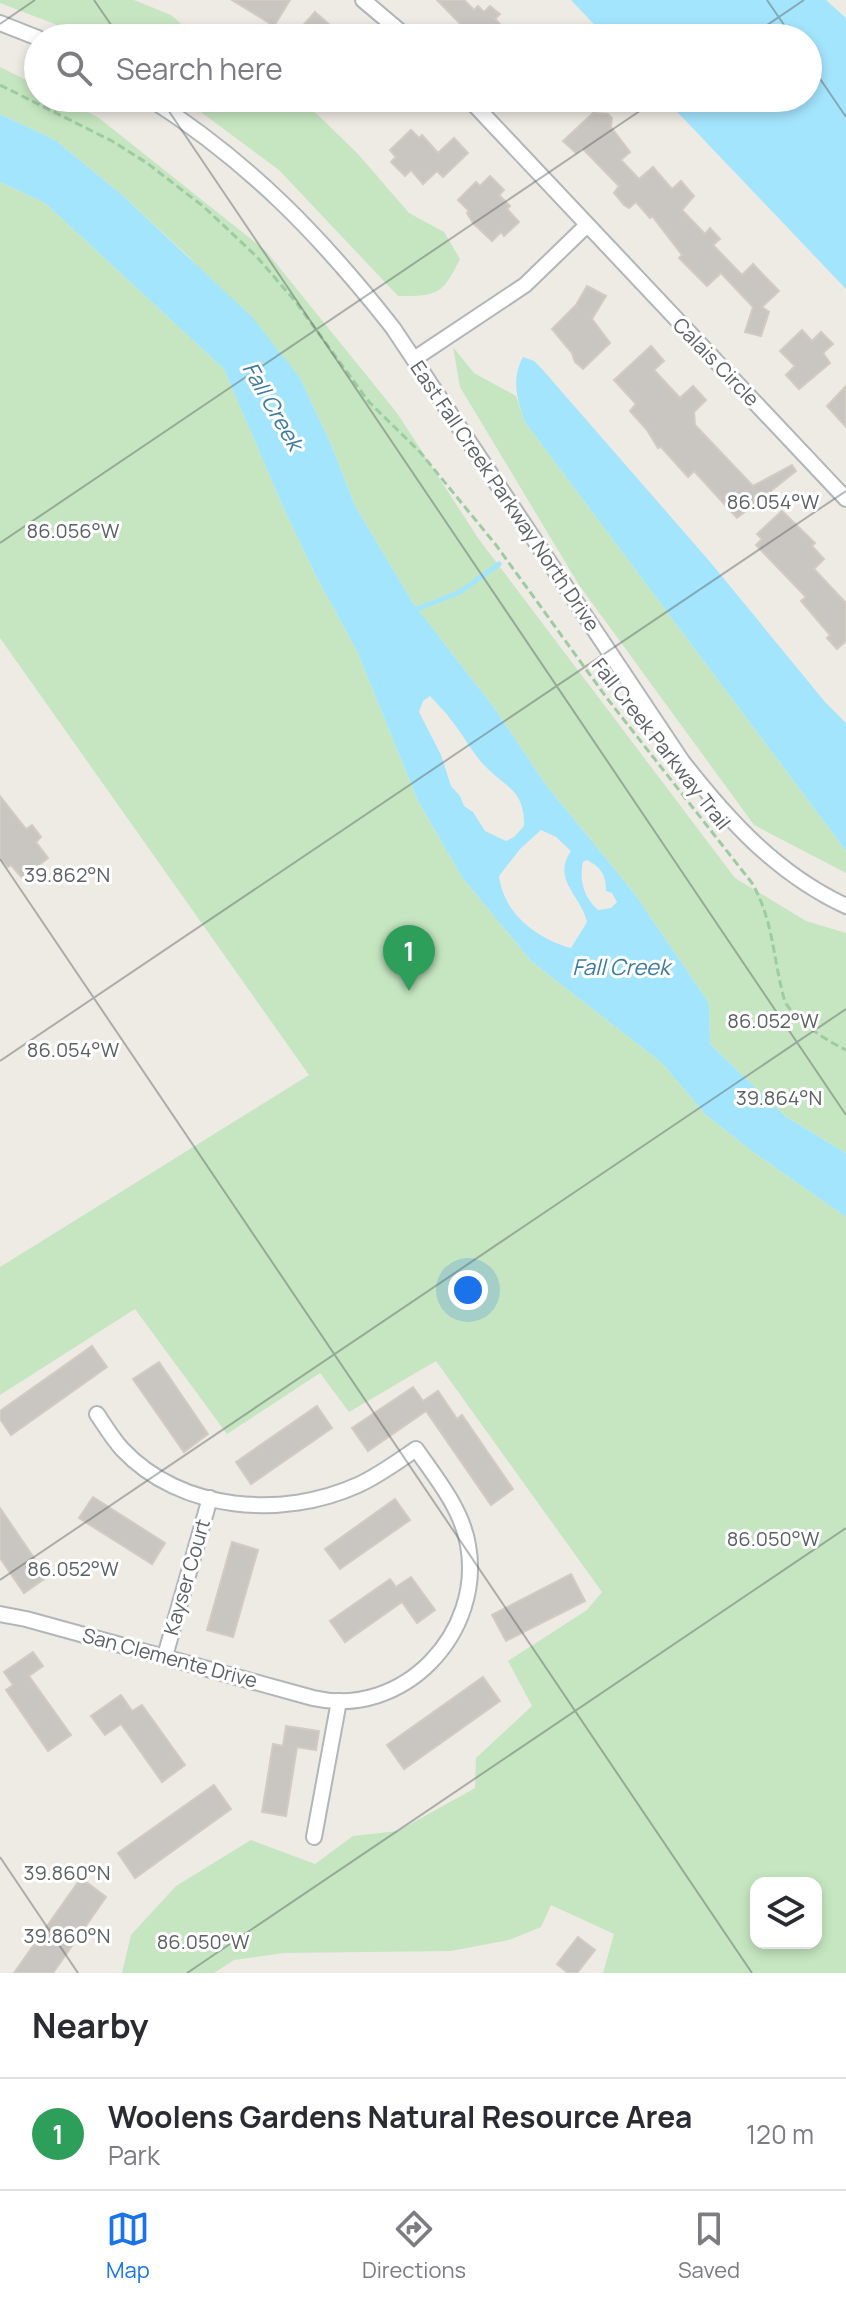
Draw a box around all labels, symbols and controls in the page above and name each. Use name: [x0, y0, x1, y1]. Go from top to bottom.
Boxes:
search box: [24, 24, 822, 112]
icon: search: [52, 46, 96, 90]
text: Search here: [116, 48, 283, 89]
street label: Calais Circle: [667, 311, 765, 412]
street label: East Fall Creek Parkway North Drive: [405, 355, 606, 636]
water label: Fall Creek: [236, 356, 312, 458]
text: 86.054°W: [727, 488, 819, 515]
text: 86.056°W: [27, 517, 120, 544]
street label: Fall Creek Parkway Trail: [586, 652, 737, 835]
text: 39.862°N: [24, 861, 110, 888]
pin: 1: [383, 925, 435, 991]
water label: Fall Creek: [572, 952, 673, 982]
text: 86.052°W: [727, 1007, 819, 1034]
text: 86.054°W: [27, 1036, 119, 1063]
text: 39.864°N: [736, 1084, 822, 1111]
your location: [448, 1270, 488, 1310]
street label: Kayser Court: [157, 1516, 216, 1638]
text: 86.050°W: [727, 1525, 820, 1552]
text: 86.052°W: [27, 1555, 119, 1582]
street label: San Clemente Drive: [80, 1621, 261, 1694]
text: 39.860°N: [23, 1859, 111, 1886]
map controls: [750, 1877, 822, 1949]
button: layers: [750, 1877, 822, 1949]
text: 39.860°N: [23, 1922, 111, 1949]
text: 86.050°W: [157, 1928, 250, 1955]
text: Nearby: [32, 2002, 148, 2048]
text: Woolens Gardens Natural Resource Area: [108, 2096, 692, 2137]
text: 1: [52, 2116, 64, 2152]
text: 120 m: [746, 2116, 814, 2152]
text: Park: [108, 2137, 160, 2173]
tab: Map: [106, 2207, 150, 2285]
tab: Directions: [362, 2207, 466, 2285]
tab: Saved: [678, 2207, 740, 2285]

